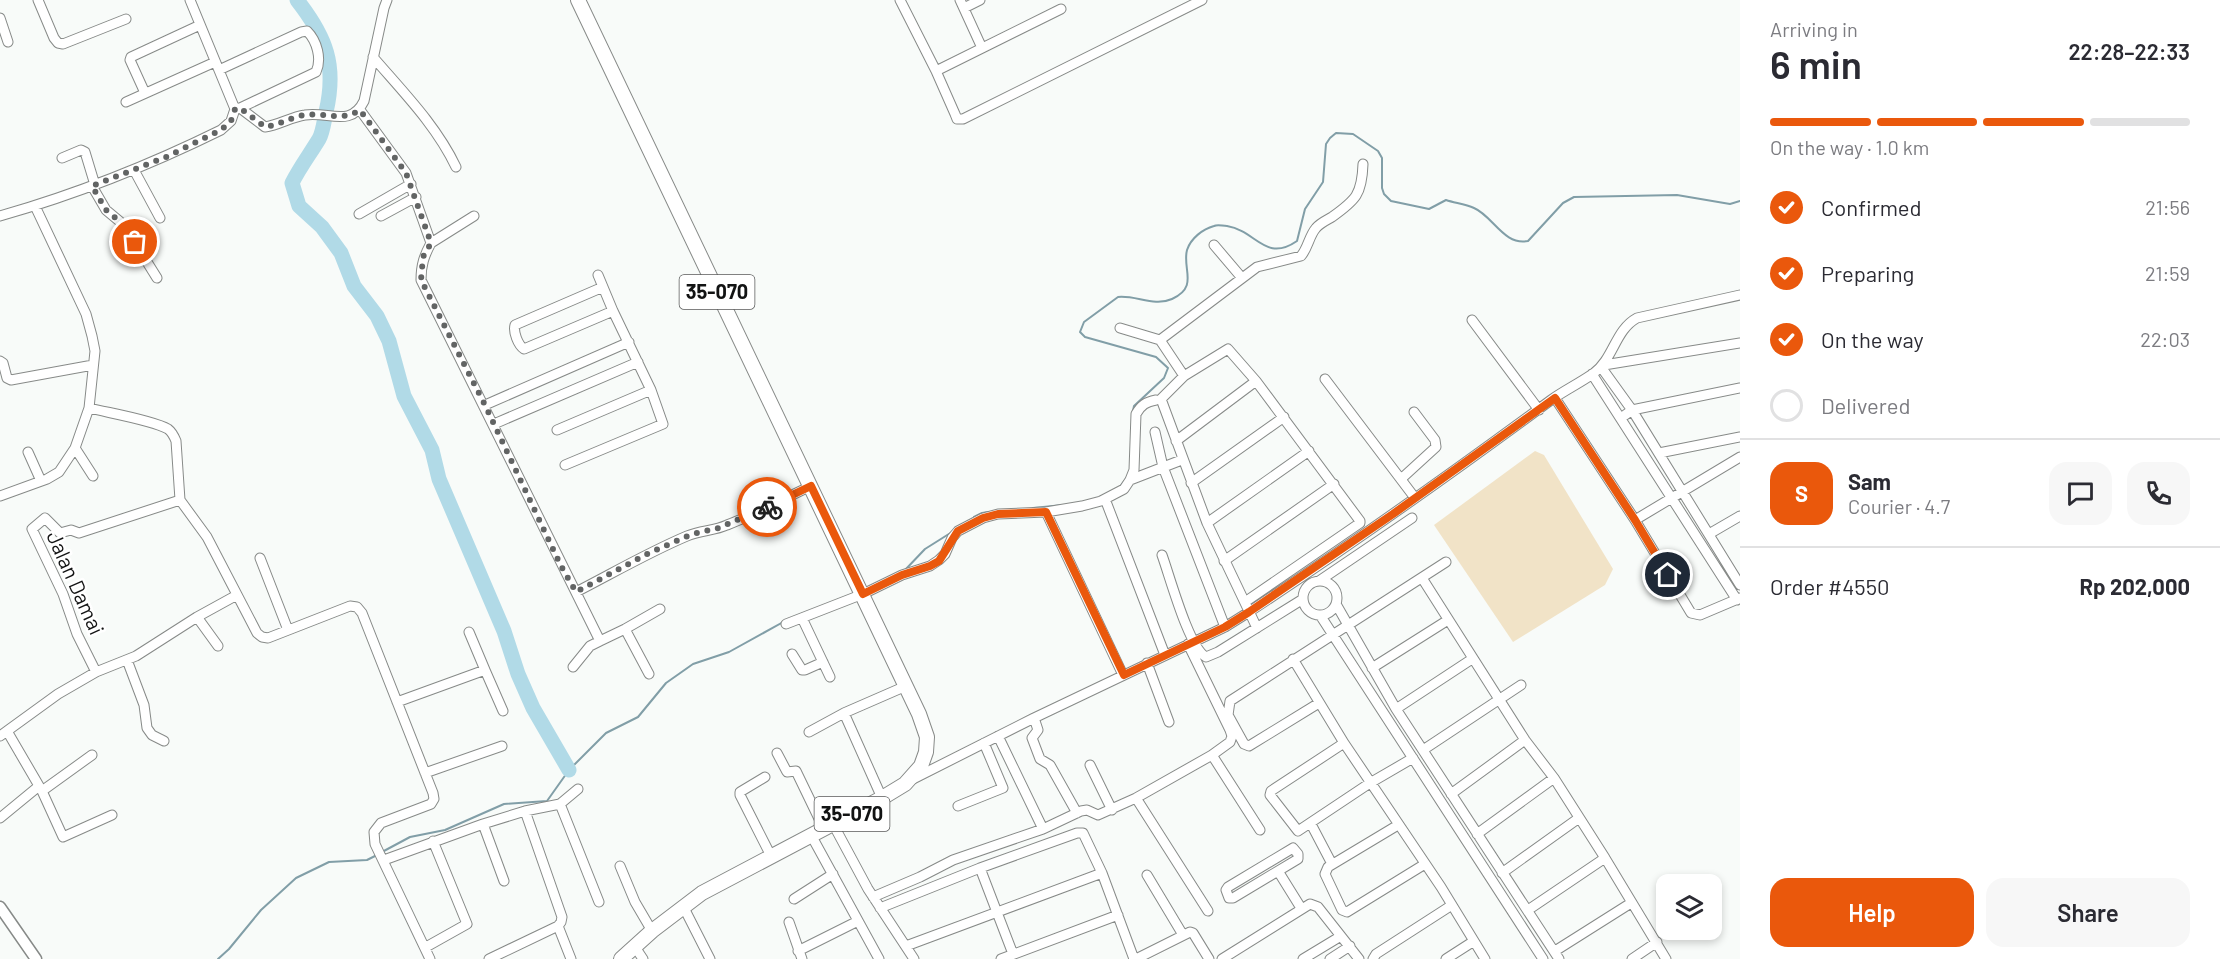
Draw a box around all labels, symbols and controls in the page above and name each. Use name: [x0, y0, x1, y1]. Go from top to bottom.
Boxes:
text: Arriving in: [1770, 17, 1858, 41]
text: 22:28–22:33: [2068, 38, 2190, 64]
text: 6 min: [1770, 40, 1862, 87]
text: On the way · 1.0 km: [1770, 135, 1929, 159]
icon: check: [1770, 191, 1803, 224]
text: Confirmed: [1821, 194, 1921, 220]
text: 21:56: [2145, 195, 2190, 219]
pin: [109, 216, 160, 267]
icon: bag: [118, 225, 151, 258]
icon: check: [1770, 257, 1803, 290]
text: Preparing: [1821, 260, 1914, 286]
text: 21:59: [2145, 261, 2190, 285]
road number: 35-070: [680, 275, 754, 309]
icon: check: [1770, 323, 1803, 356]
text: On the way: [1821, 326, 1924, 352]
text: 22:03: [2140, 327, 2190, 351]
text: Delivered: [1821, 392, 1910, 418]
button: chat: [2049, 462, 2112, 525]
button: phone: [2127, 462, 2190, 525]
text: Sam: [1848, 468, 1891, 494]
courier: [737, 477, 797, 537]
text: S: [1795, 480, 1808, 506]
icon: bike: [751, 491, 784, 524]
text: Courier · 4.7: [1848, 494, 1950, 518]
street label: Jalan Damai: [42, 527, 110, 638]
pin: [1642, 549, 1693, 600]
icon: home: [1651, 558, 1684, 591]
text: Order #4550: [1770, 573, 1889, 599]
text: Rp 202,000: [2080, 573, 2190, 599]
road number: 35-070: [814, 797, 890, 831]
map controls: [1656, 874, 1722, 940]
button: layers: [1656, 874, 1722, 940]
button: Help: [1770, 878, 1974, 947]
button: Share: [1986, 878, 2190, 947]

